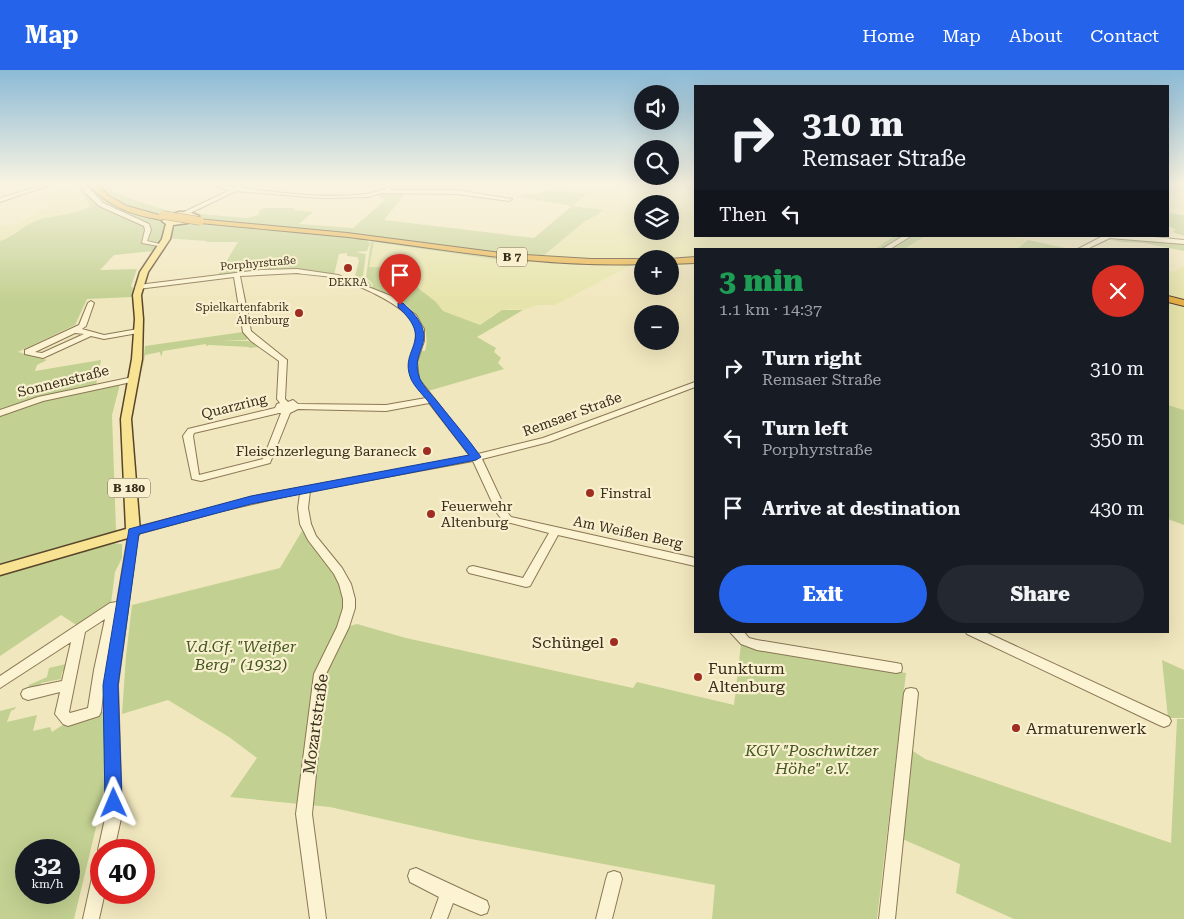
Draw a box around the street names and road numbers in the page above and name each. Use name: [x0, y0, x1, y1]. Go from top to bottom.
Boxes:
road number: B 7: [497, 248, 527, 266]
street label: Porphyrstraße: [220, 254, 296, 273]
street label: Sonnenstraße: [16, 362, 111, 400]
street label: Remsaer Straße: [520, 389, 624, 439]
street label: Quarzring: [200, 390, 268, 422]
road number: B 180: [108, 478, 150, 498]
street label: Am Weißen Berg: [572, 513, 684, 551]
street label: Mozartstraße: [299, 672, 332, 776]

